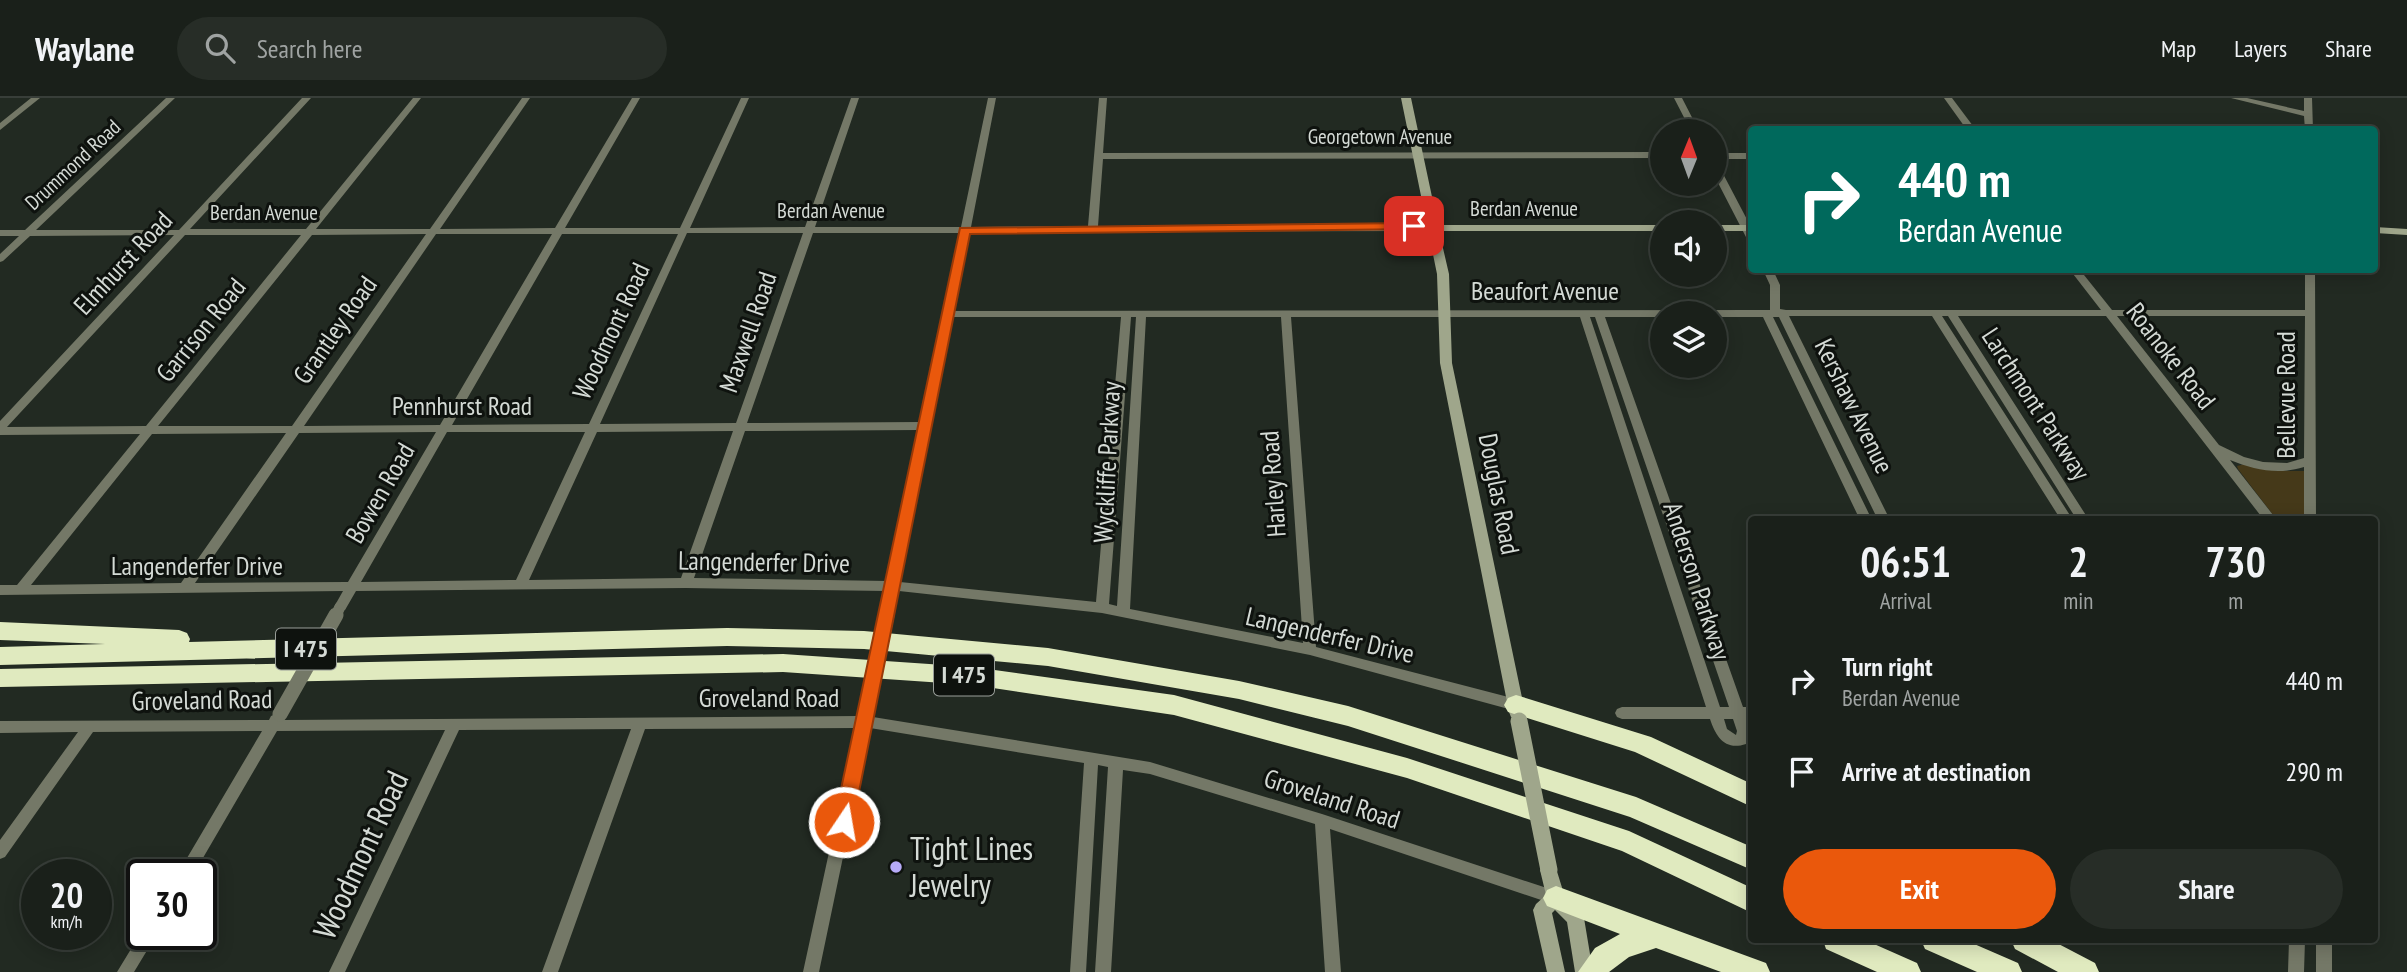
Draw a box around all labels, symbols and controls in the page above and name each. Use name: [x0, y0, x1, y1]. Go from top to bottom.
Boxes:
search box: [177, 17, 667, 80]
text: Waylane: [35, 27, 135, 70]
icon: search: [201, 29, 239, 67]
text: Search here: [257, 32, 362, 65]
text: Map: [2161, 33, 2196, 64]
text: Layers: [2234, 33, 2287, 64]
text: Share: [2325, 33, 2372, 64]
street label: Drummond Road: [19, 114, 126, 216]
north arrow: [1650, 119, 1727, 196]
map controls: [1650, 119, 1727, 378]
street label: Georgetown Avenue: [1308, 123, 1452, 150]
text: 440 m: [1898, 147, 2011, 211]
icon: right: [1783, 154, 1874, 245]
street label: Berdan Avenue: [1470, 195, 1578, 222]
pin: [1384, 196, 1444, 256]
street label: Berdan Avenue: [777, 197, 885, 224]
street label: Berdan Avenue: [210, 199, 318, 226]
street label: Elmhurst Road: [66, 204, 179, 321]
icon: arrive: [1395, 207, 1433, 245]
text: Berdan Avenue: [1898, 209, 2063, 251]
button: sound: [1650, 210, 1727, 287]
street label: Woodmont Road: [565, 257, 657, 404]
street label: Maxwell Road: [711, 267, 784, 397]
street label: Grantley Road: [285, 269, 384, 390]
street label: Garrison Road: [149, 271, 253, 388]
street label: Beaufort Avenue: [1471, 274, 1619, 307]
street label: Roanoke Road: [2120, 296, 2223, 416]
button: layers: [1650, 301, 1727, 378]
street label: Larchmont Parkway: [1975, 321, 2098, 486]
street label: Bellevue Road: [2269, 331, 2302, 459]
street label: Kershaw Avenue: [1808, 333, 1901, 478]
street label: Wyckliffe Parkway: [1086, 380, 1127, 544]
street label: Pennhurst Road: [392, 389, 532, 422]
street label: Harley Road: [1252, 430, 1293, 538]
street label: Douglas Road: [1472, 431, 1527, 557]
street label: Bowen Road: [338, 437, 421, 549]
street label: Anderson Parkway: [1656, 498, 1739, 664]
text: 06:51: [1860, 534, 1951, 589]
text: 2: [2068, 534, 2088, 589]
text: 730: [2206, 534, 2266, 589]
street label: Langenderfer Drive: [678, 544, 850, 579]
street label: Langenderfer Drive: [111, 549, 283, 582]
text: Arrival: [1880, 586, 1932, 615]
text: min: [2063, 586, 2093, 615]
text: m: [2228, 586, 2243, 615]
street label: Langenderfer Drive: [1243, 599, 1418, 670]
road number: I 475: [276, 628, 336, 670]
text: Turn right: [1842, 650, 1933, 683]
road number: I 475: [934, 654, 994, 696]
icon: right: [1783, 662, 1821, 700]
text: 440 m: [2285, 664, 2343, 697]
street label: Groveland Road: [699, 681, 839, 714]
street label: Groveland Road: [131, 682, 273, 717]
text: Berdan Avenue: [1842, 683, 1960, 712]
icon: arrive: [1783, 753, 1821, 791]
text: Arrive at destination: [1842, 755, 2031, 788]
text: 290 m: [2285, 755, 2343, 788]
street label: Groveland Road: [1260, 761, 1404, 836]
street label: Woodmont Road: [303, 764, 417, 945]
position arrow: [807, 785, 881, 859]
place label: Tight Lines Jewelry: [909, 827, 1033, 906]
button: Exit: [1783, 849, 2056, 929]
button: Share: [2070, 849, 2343, 929]
speed limit sign: 30: [126, 859, 217, 950]
marker: Tight Lines Jewelry: [888, 859, 904, 875]
text: 20: [50, 872, 83, 918]
text: km/h: [51, 910, 82, 933]

